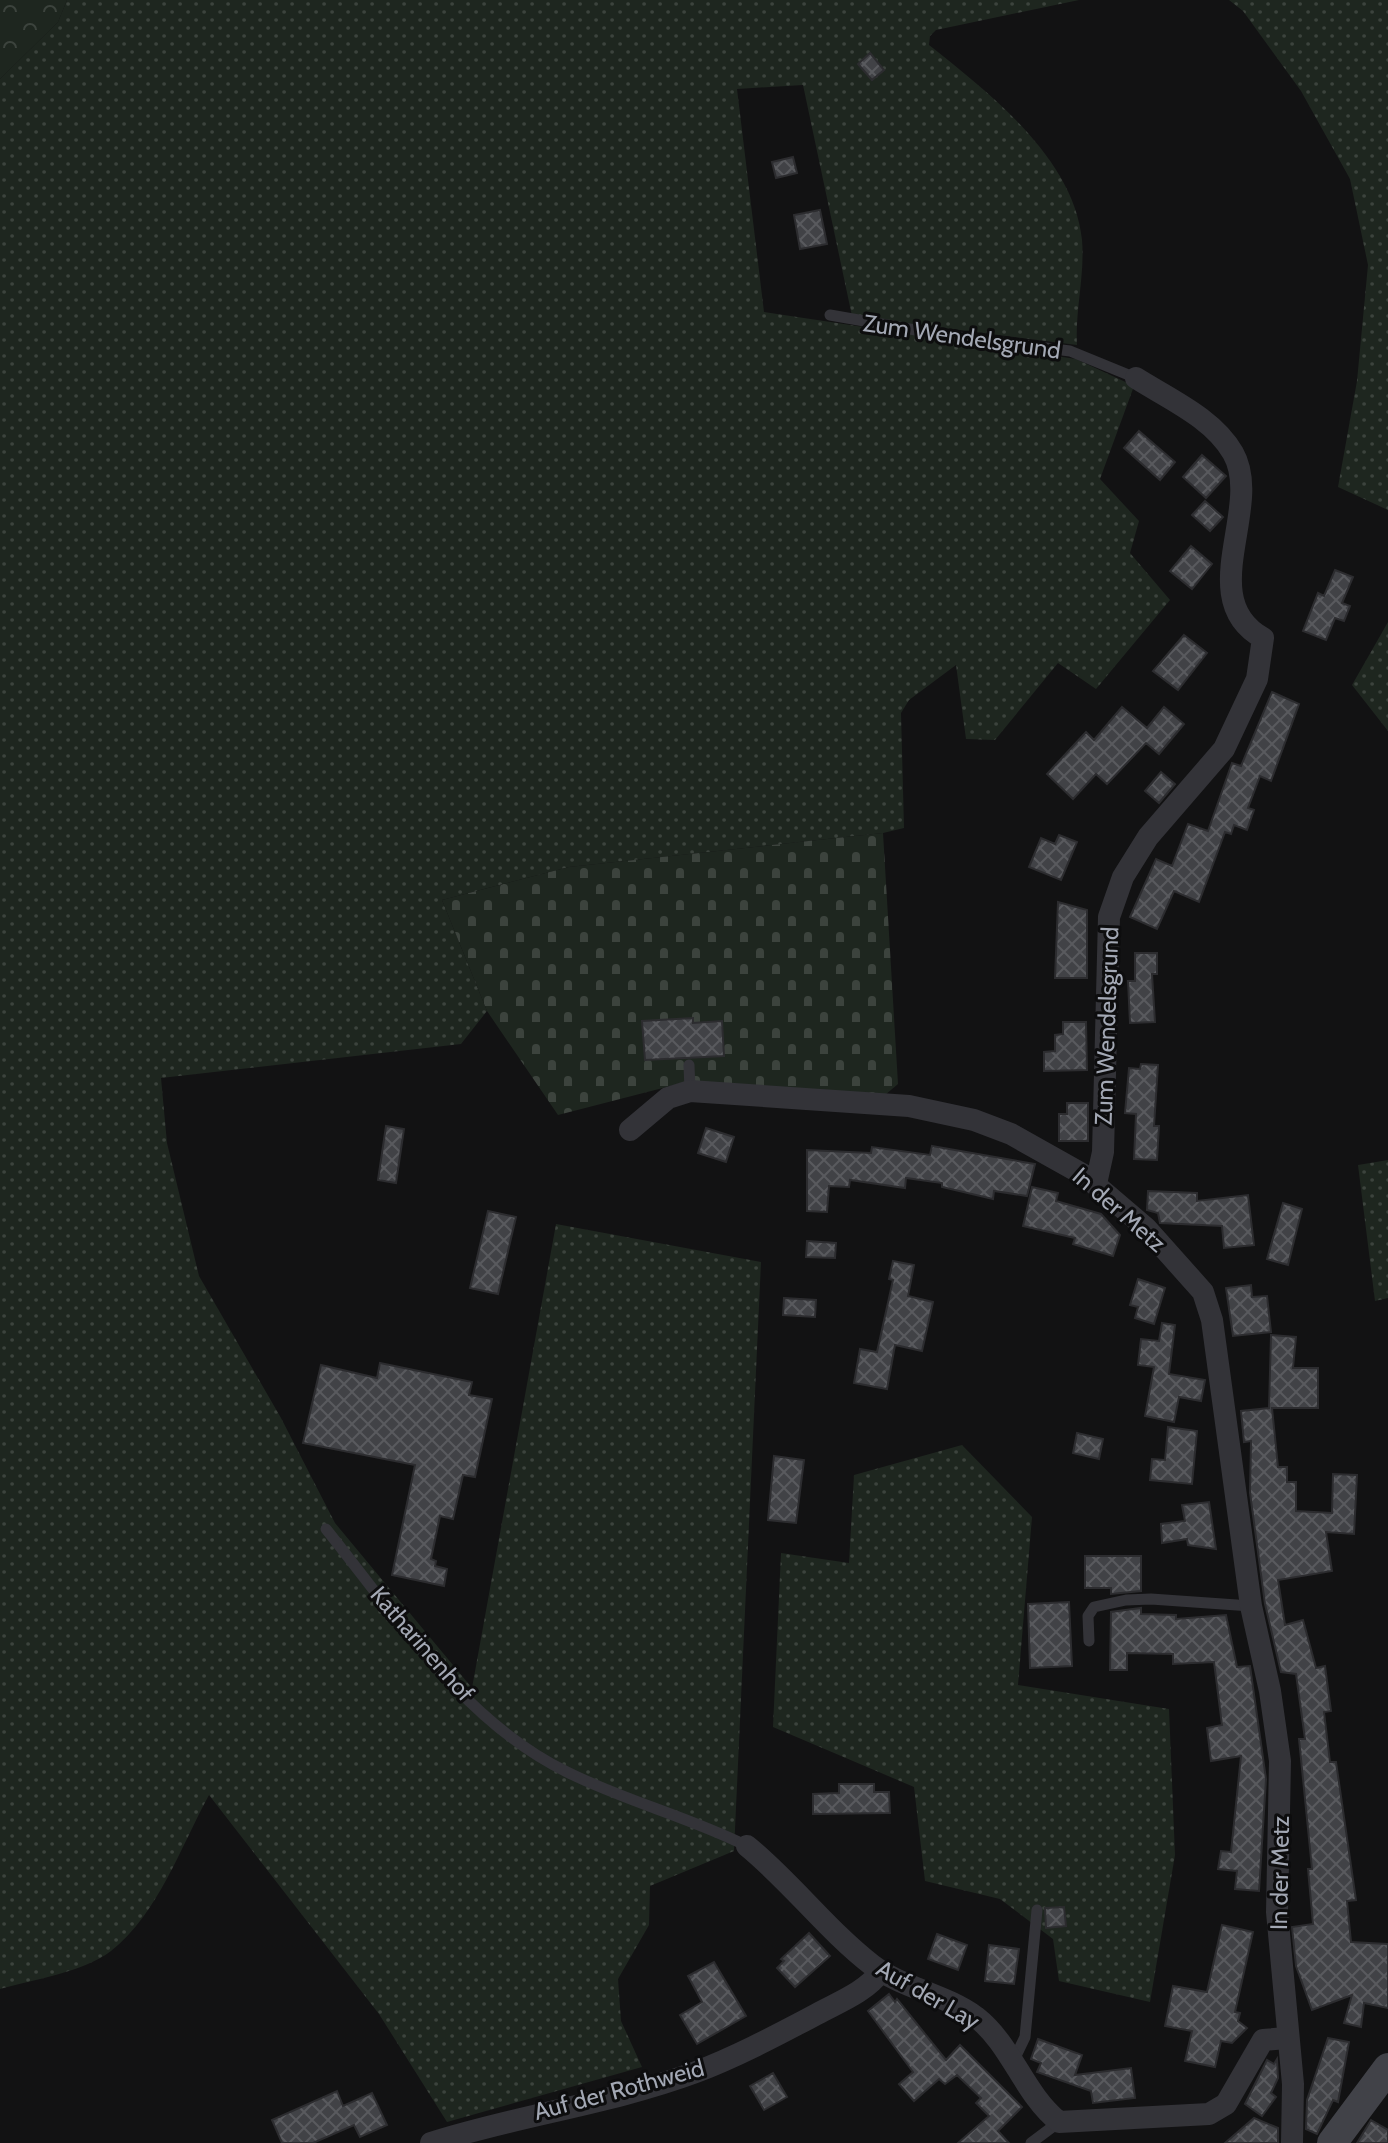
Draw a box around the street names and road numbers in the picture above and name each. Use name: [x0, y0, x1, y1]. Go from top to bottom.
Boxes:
street label: Zum Wendelsgrund: [862, 308, 1063, 365]
street label: Zum Wendelsgrund: [1089, 926, 1124, 1126]
street label: In der Metz: [1067, 1161, 1172, 1258]
street label: Katharinenhof: [364, 1580, 480, 1707]
street label: In der Metz: [1264, 1816, 1295, 1930]
street label: Auf der Lay: [872, 1953, 985, 2036]
street label: Auf der Rothweid: [531, 2053, 707, 2126]

